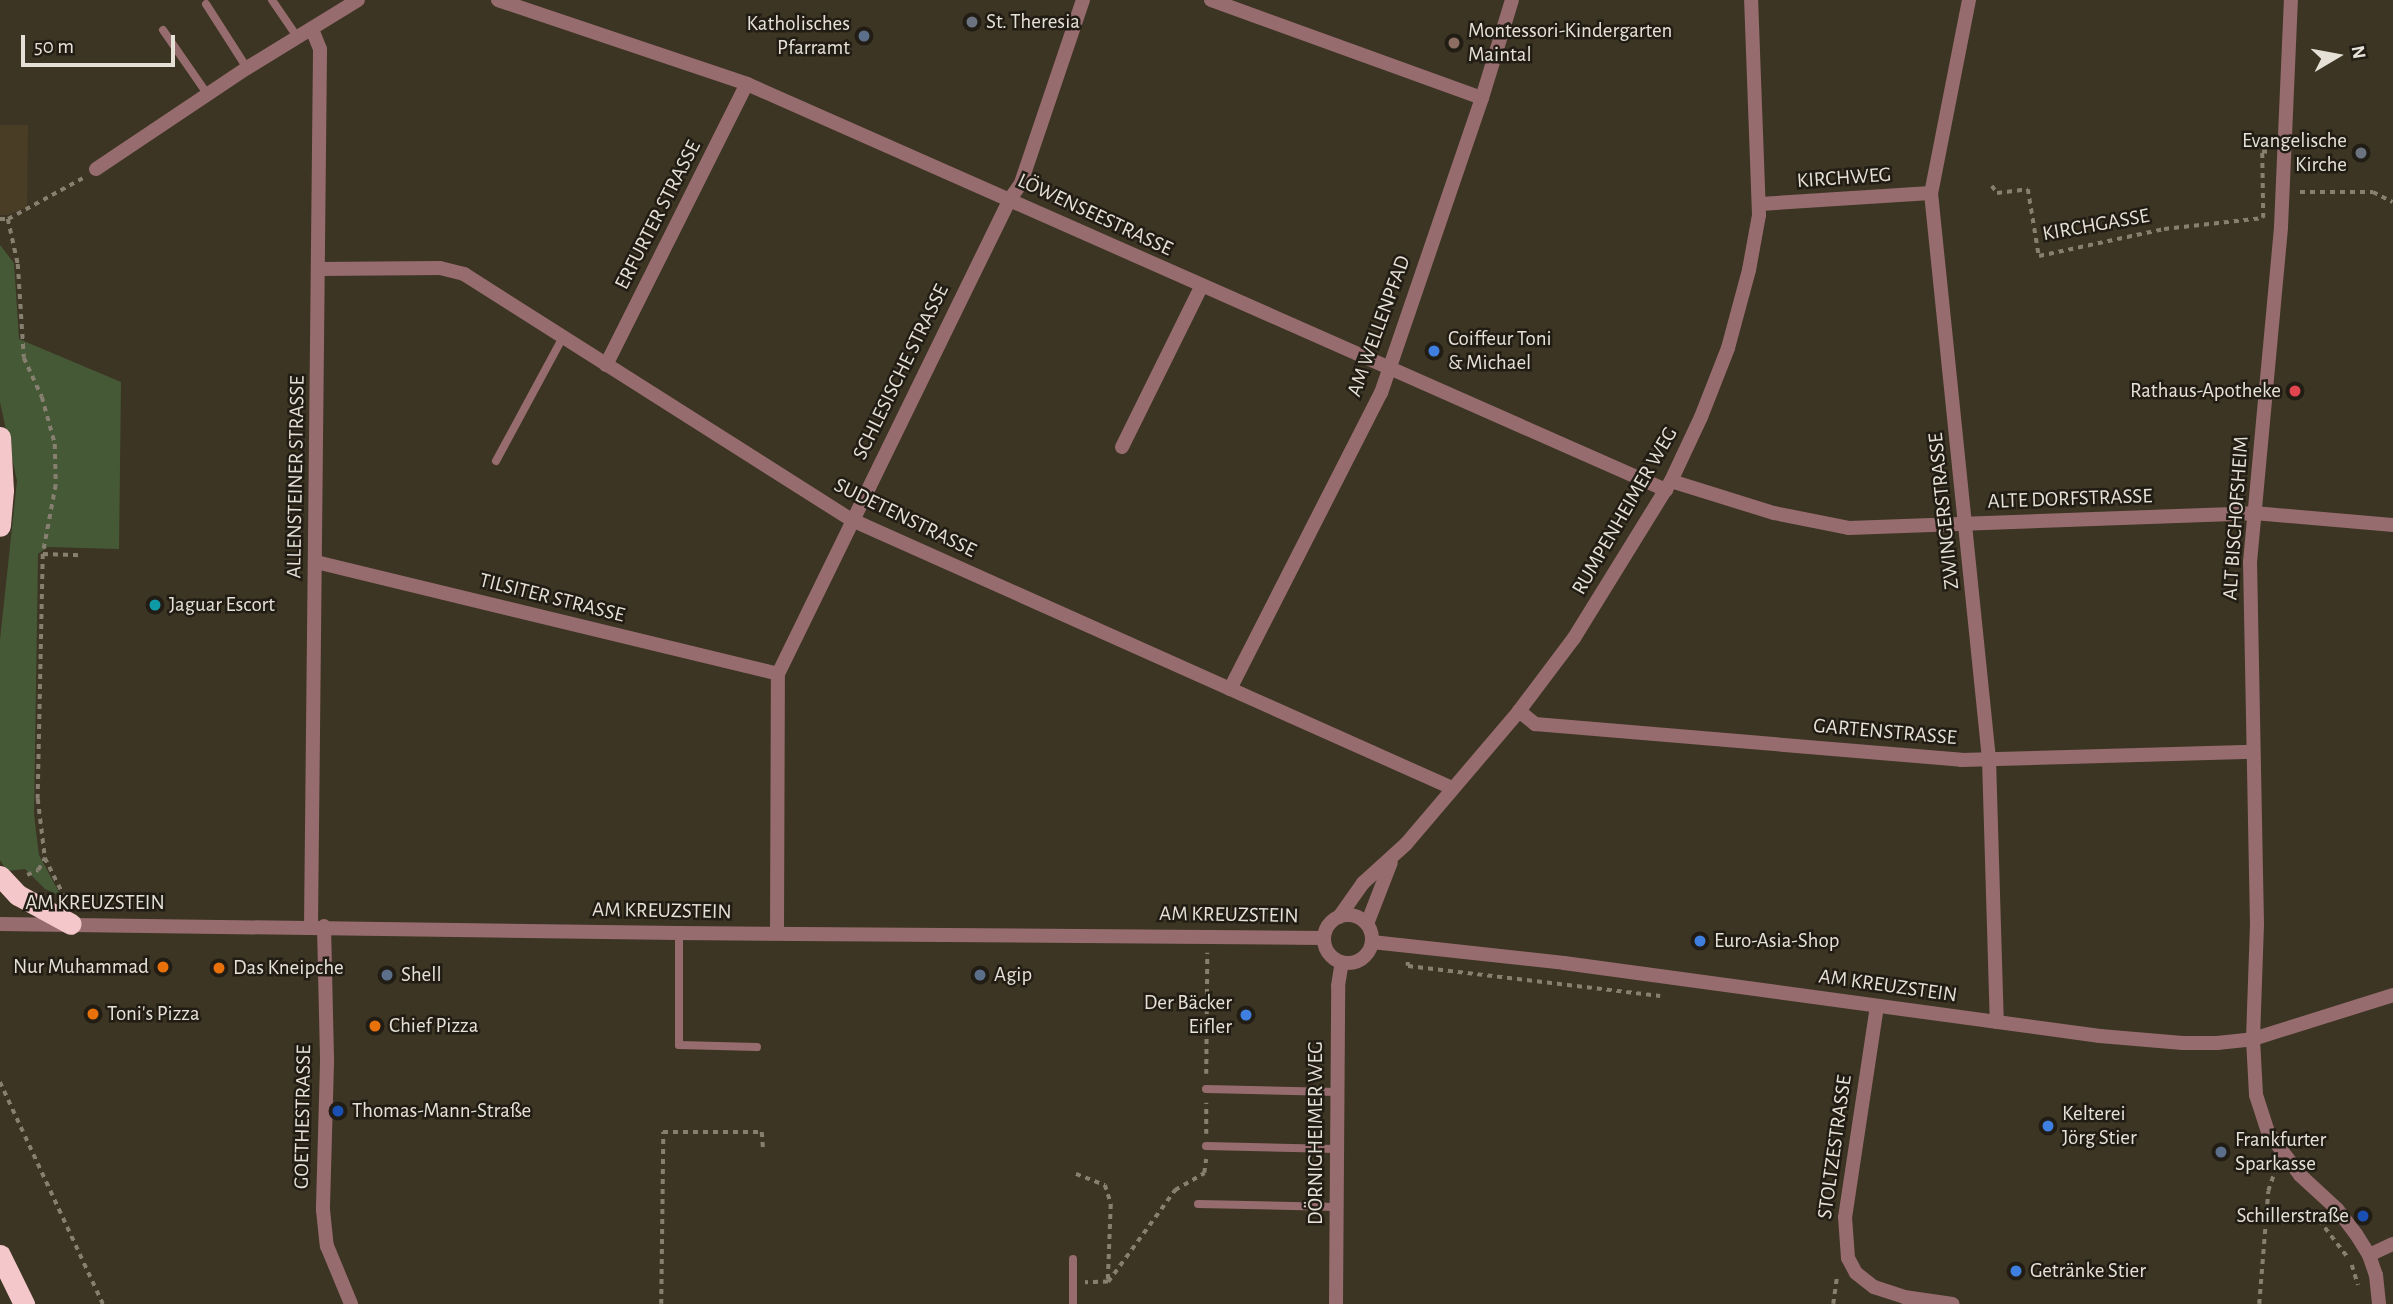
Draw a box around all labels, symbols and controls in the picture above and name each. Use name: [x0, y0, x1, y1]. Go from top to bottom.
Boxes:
place label: St. Theresia: [986, 9, 1080, 35]
place label: Katholisches Pfarramt: [747, 11, 850, 61]
marker: St. Theresia: [964, 14, 980, 30]
place label: Montessori-Kindergarten Maintal: [1468, 18, 1672, 68]
scale bar: [24, 21, 178, 65]
north arrow: [2302, 21, 2372, 91]
marker: Katholisches Pfarramt: [856, 28, 872, 44]
marker: Montessori-Kindergarten Maintal: [1446, 35, 1462, 51]
text: 50 m: [34, 36, 74, 57]
text: N: [2348, 44, 2369, 60]
place label: Evangelische Kirche: [2242, 128, 2347, 178]
street label: ERFURTER STRASSE: [610, 136, 706, 294]
marker: Evangelische Kirche: [2353, 145, 2369, 161]
street label: KIRCHWEG: [1796, 162, 1892, 194]
street label: LÖWENSEESTRASSE: [1014, 168, 1176, 262]
street label: KIRCHGASSE: [2041, 203, 2151, 247]
street label: AM WELLENPFAD: [1342, 252, 1416, 400]
street label: SCHLESISCHE STRASSE: [848, 280, 954, 464]
place label: Coiffeur Toni & Michael: [1448, 326, 1552, 376]
marker: Coiffeur Toni & Michael: [1426, 343, 1442, 359]
street label: ALLENSTEINER STRASSE: [282, 375, 310, 579]
place label: Rathaus-Apotheke: [2130, 378, 2281, 404]
marker: Rathaus-Apotheke: [2287, 383, 2303, 399]
street label: RUMPENHEIMER WEG: [1567, 423, 1683, 599]
street label: ZWINGERSTRASSE: [1923, 431, 1965, 591]
street label: ALT BISCHOFSHEIM: [2218, 435, 2254, 601]
street label: SUDETENSTRASSE: [830, 473, 980, 563]
street label: ALTE DORFSTRASSE: [1987, 484, 2153, 514]
street label: TILSITER STRASSE: [477, 568, 627, 628]
place label: Jaguar Escort: [169, 592, 275, 618]
marker: Jaguar Escort: [147, 597, 163, 613]
street label: GARTENSTRASSE: [1812, 713, 1958, 751]
street label: AM KREUZSTEIN: [25, 890, 165, 916]
street label: AM KREUZSTEIN: [592, 897, 732, 925]
street label: AM KREUZSTEIN: [1159, 901, 1299, 929]
place label: Euro-Asia-Shop: [1714, 928, 1839, 954]
marker: Euro-Asia-Shop: [1692, 933, 1708, 949]
place label: Nur Muhammad: [13, 954, 149, 980]
place label: Das Kneipche: [233, 955, 344, 981]
marker: Nur Muhammad: [155, 959, 171, 975]
marker: Das Kneipche: [211, 960, 227, 976]
place label: Shell: [401, 962, 442, 988]
place label: Agip: [994, 962, 1032, 988]
street label: AM KREUZSTEIN: [1817, 964, 1959, 1008]
marker: Shell: [379, 967, 395, 983]
marker: Agip: [972, 967, 988, 983]
place label: Der Bäcker Eifler: [1144, 990, 1232, 1040]
place label: Toni's Pizza: [107, 1001, 200, 1027]
marker: Toni's Pizza: [85, 1006, 101, 1022]
marker: Der Bäcker Eifler: [1238, 1007, 1254, 1023]
place label: Chief Pizza: [389, 1013, 478, 1039]
marker: Chief Pizza: [367, 1018, 383, 1034]
street label: DÖRNIGHEIMER WEG: [1303, 1041, 1329, 1225]
street label: GOETHESTRASSE: [289, 1045, 317, 1189]
street label: STOLTZESTRASSE: [1812, 1073, 1858, 1221]
place label: Thomas-Mann-Straße: [352, 1098, 531, 1124]
place label: Kelterei Jörg Stier: [2062, 1101, 2137, 1151]
marker: Thomas-Mann-Straße: [330, 1103, 346, 1119]
marker: Kelterei Jörg Stier: [2040, 1118, 2056, 1134]
place label: Frankfurter Sparkasse: [2235, 1127, 2326, 1177]
marker: Frankfurter Sparkasse: [2213, 1144, 2229, 1160]
place label: Schillerstraße: [2237, 1203, 2349, 1229]
marker: Schillerstraße: [2355, 1208, 2371, 1224]
place label: Getränke Stier: [2030, 1258, 2146, 1284]
marker: Getränke Stier: [2008, 1263, 2024, 1279]

